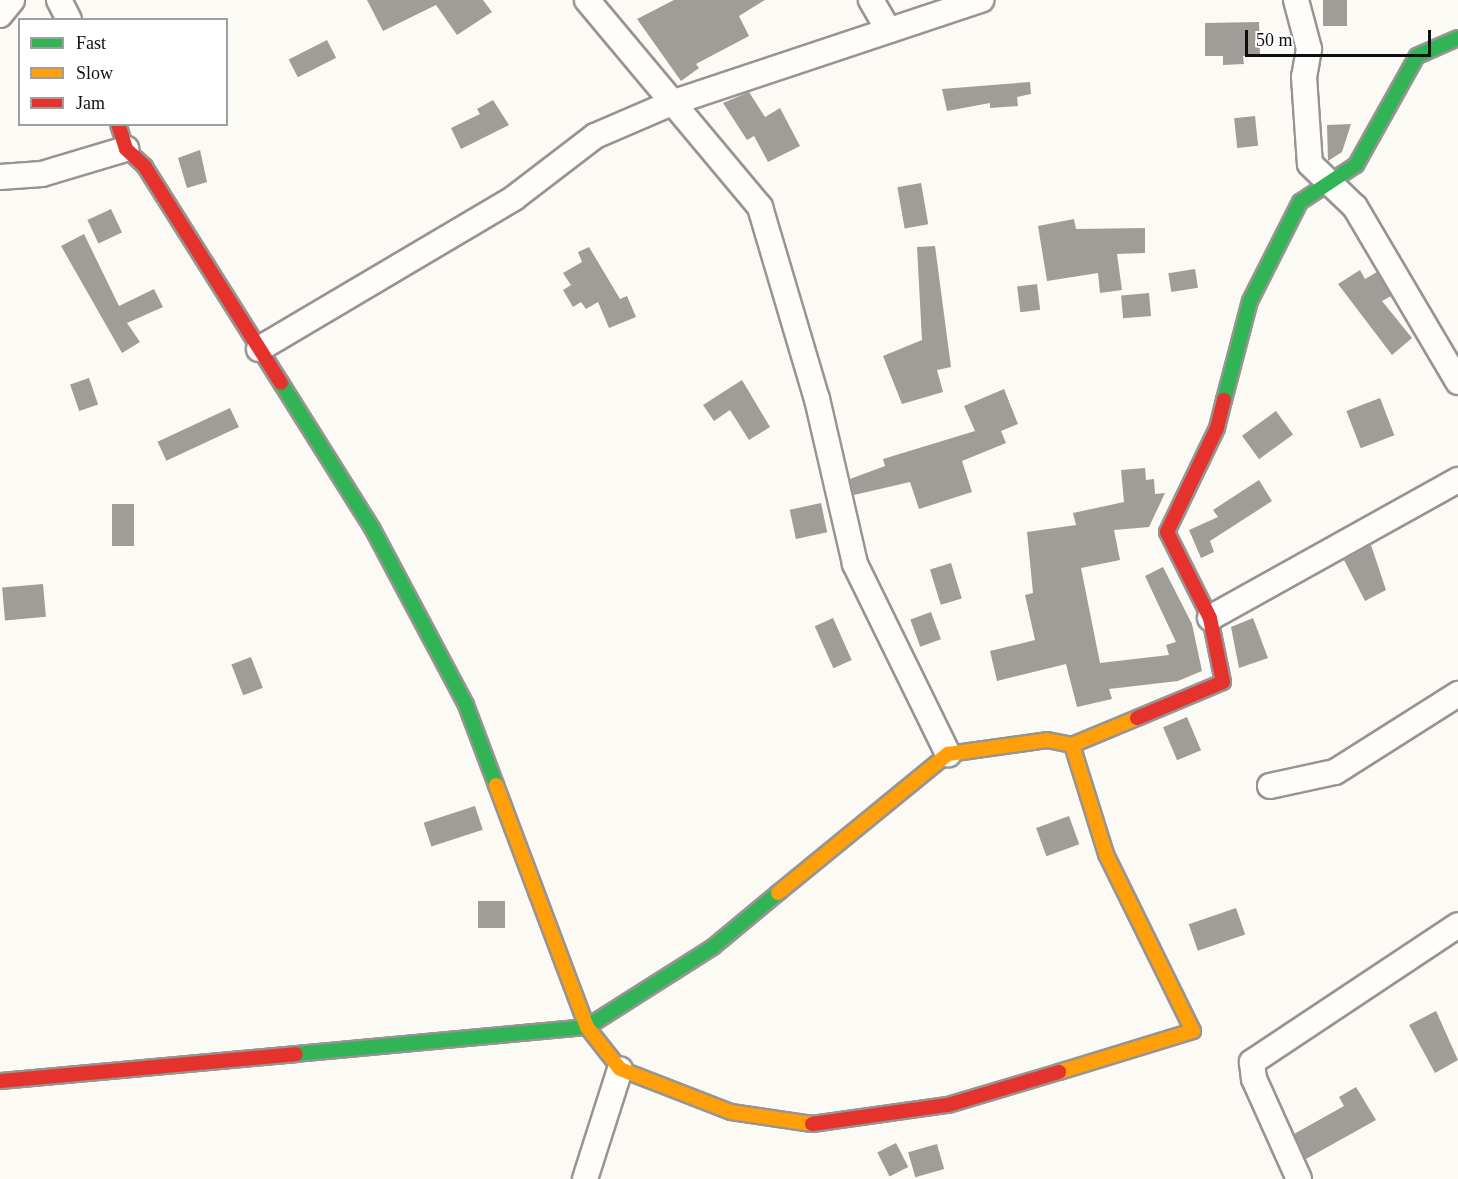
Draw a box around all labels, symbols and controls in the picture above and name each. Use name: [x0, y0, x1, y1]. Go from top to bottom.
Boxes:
legend: [18, 18, 228, 126]
scale bar: [1248, 18, 1434, 56]
text: 50 m: [1256, 30, 1293, 50]
text: Fast: [76, 33, 106, 53]
text: Slow: [76, 63, 113, 83]
text: Jam: [76, 93, 105, 113]

